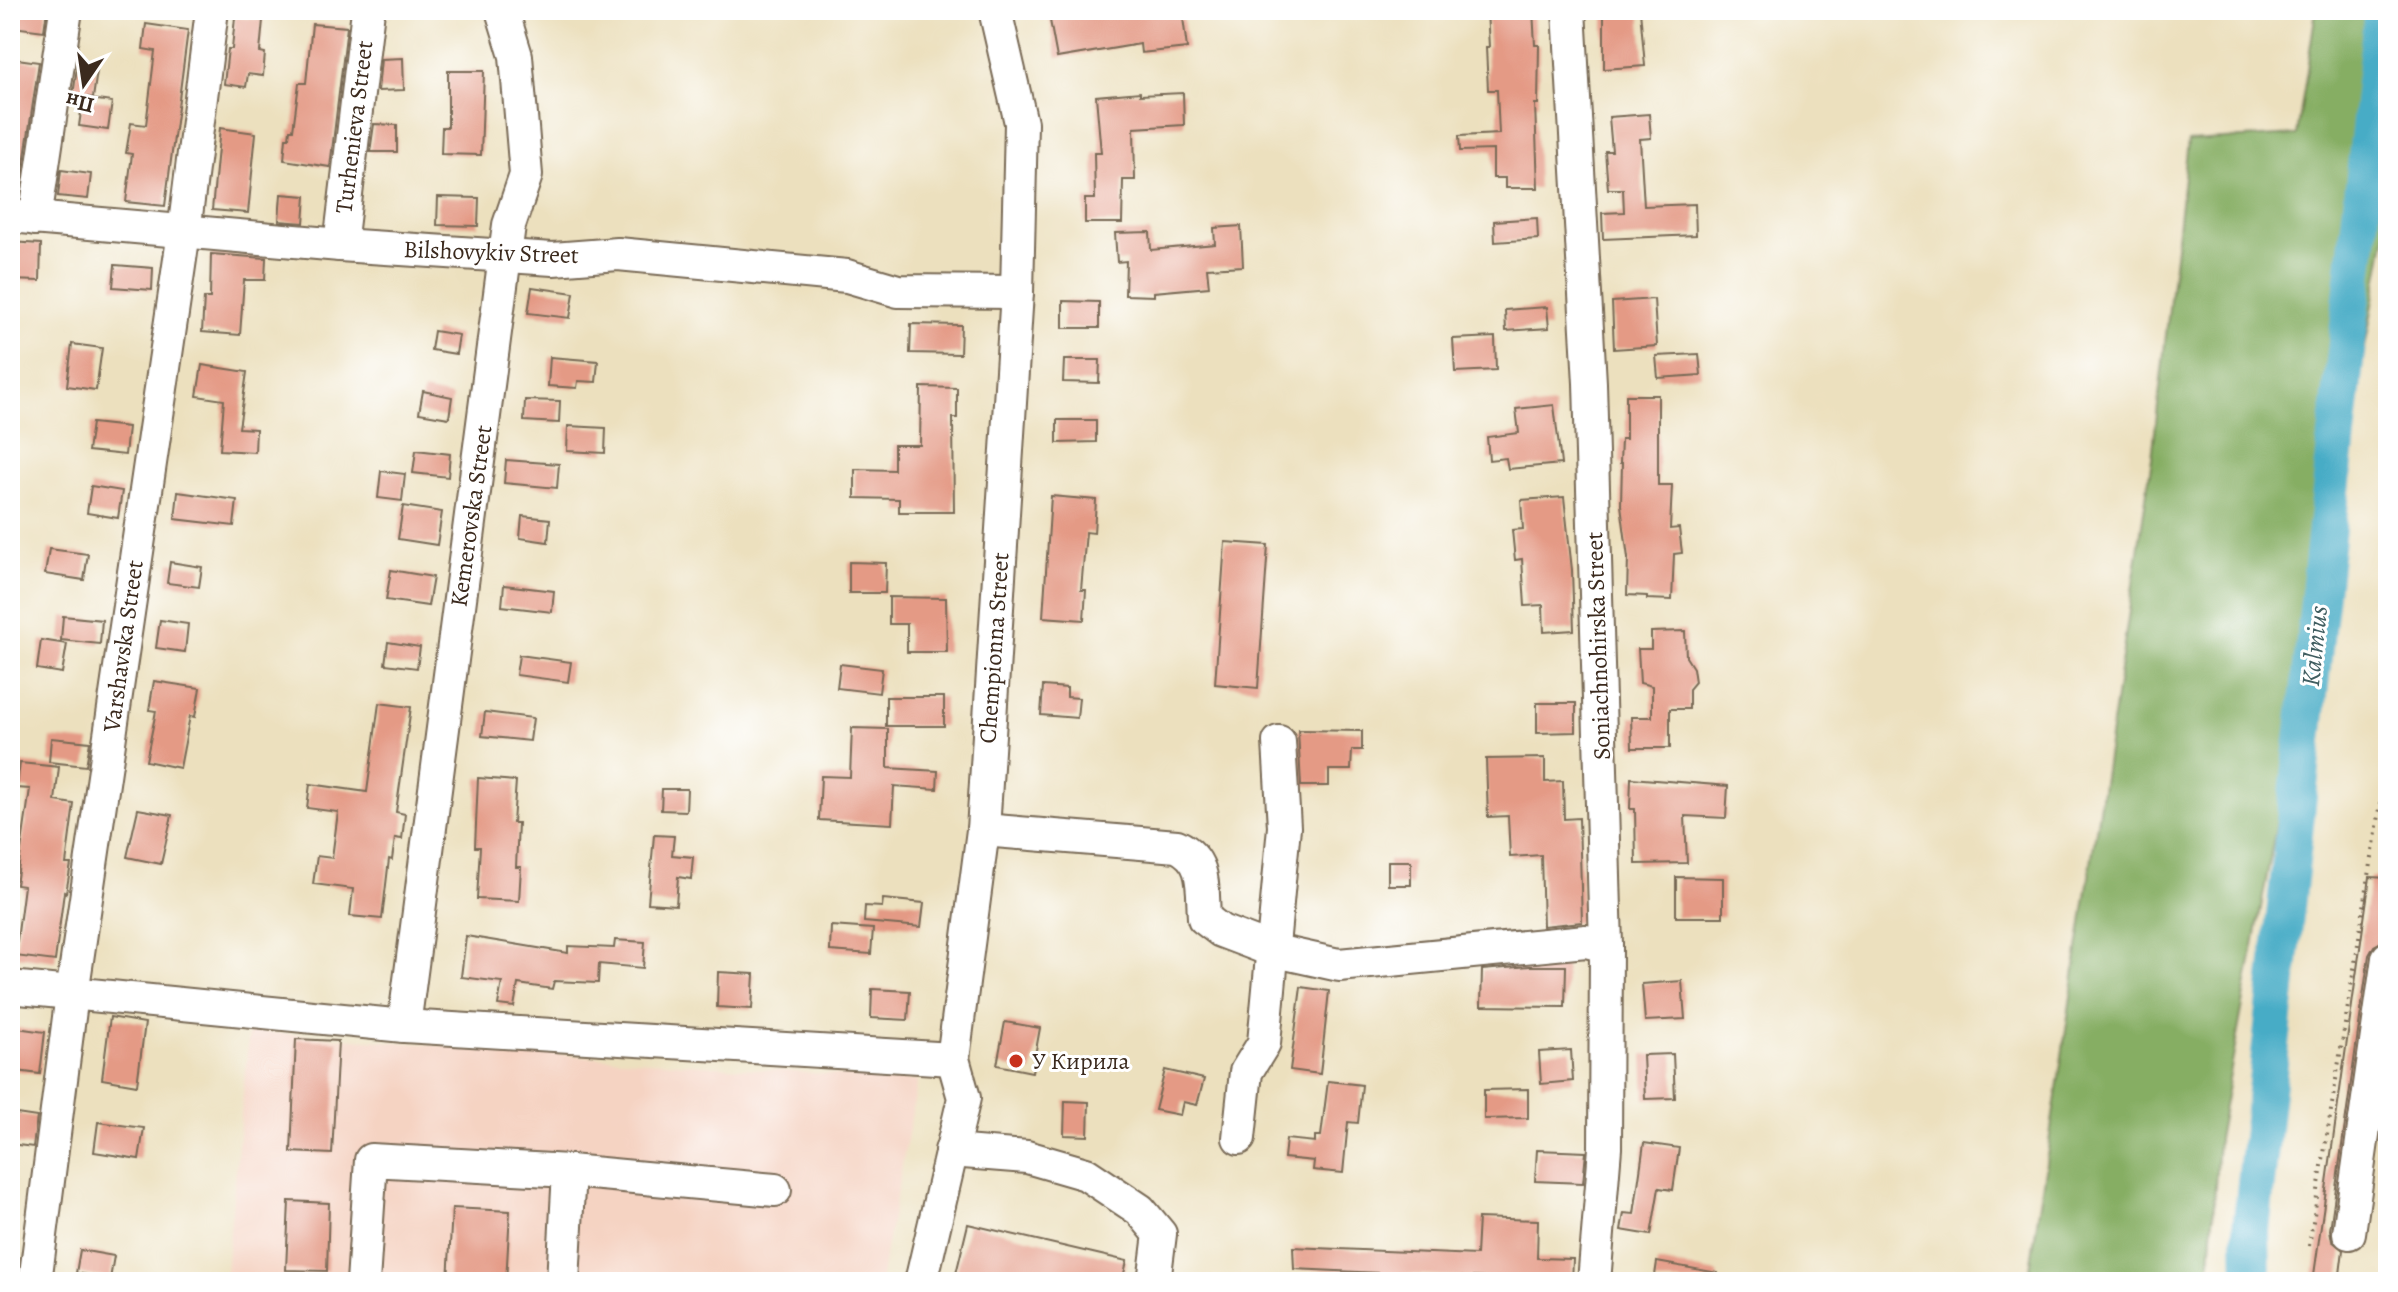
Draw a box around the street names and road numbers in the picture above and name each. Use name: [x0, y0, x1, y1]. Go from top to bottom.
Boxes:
street label: Turhenieva Street: [328, 39, 380, 215]
street label: Bilshovykiv Street: [403, 233, 579, 271]
street label: Kemerovska Street: [442, 423, 500, 609]
street label: Soniachnohirska Street: [1578, 531, 1618, 761]
street label: Chempionna Street: [971, 551, 1017, 744]
street label: Varshavska Street: [95, 558, 151, 735]

